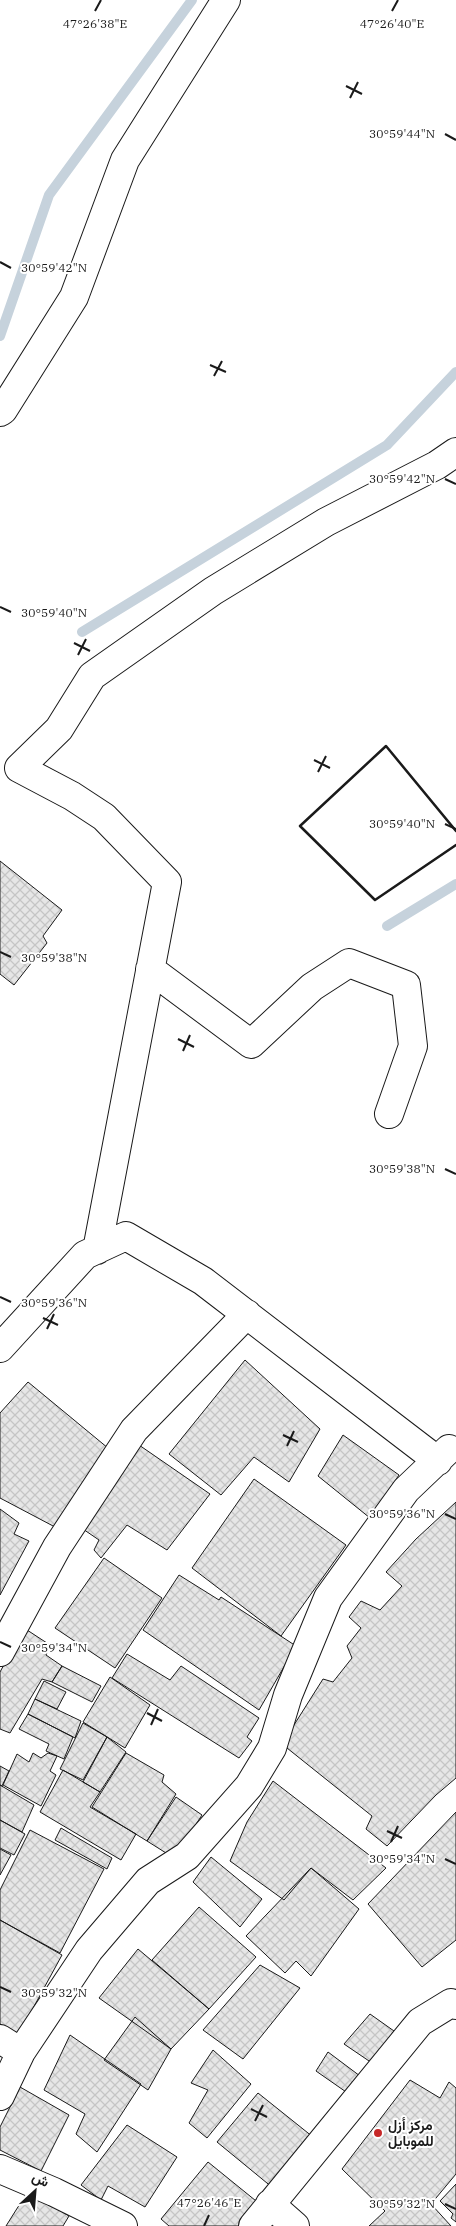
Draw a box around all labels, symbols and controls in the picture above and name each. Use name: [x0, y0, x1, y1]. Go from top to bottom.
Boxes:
text: 47°26'38"E: [63, 16, 127, 31]
text: 47°26'40"E: [360, 16, 424, 31]
text: 30°59'44"N: [369, 126, 435, 141]
text: 30°59'42"N: [21, 260, 87, 275]
text: 30°59'42"N: [369, 471, 435, 486]
text: 30°59'40"N: [21, 605, 87, 620]
text: 30°59'40"N: [369, 816, 435, 831]
text: 30°59'38"N: [21, 950, 87, 965]
text: 30°59'38"N: [369, 1161, 435, 1176]
text: 30°59'36"N: [21, 1295, 87, 1310]
text: 30°59'36"N: [369, 1506, 435, 1521]
text: 30°59'34"N: [21, 1640, 87, 1655]
text: 30°59'34"N: [369, 1851, 435, 1866]
text: 30°59'32"N: [21, 1985, 87, 2000]
place label: مركز أزل للموبايل: [388, 2116, 434, 2150]
marker: مركز أزل للموبايل: [372, 2127, 384, 2139]
north arrow: [10, 2166, 60, 2216]
text: ش: [29, 2168, 52, 2191]
text: 47°26'46"E: [177, 2195, 241, 2210]
text: 30°59'32"N: [369, 2196, 435, 2211]

